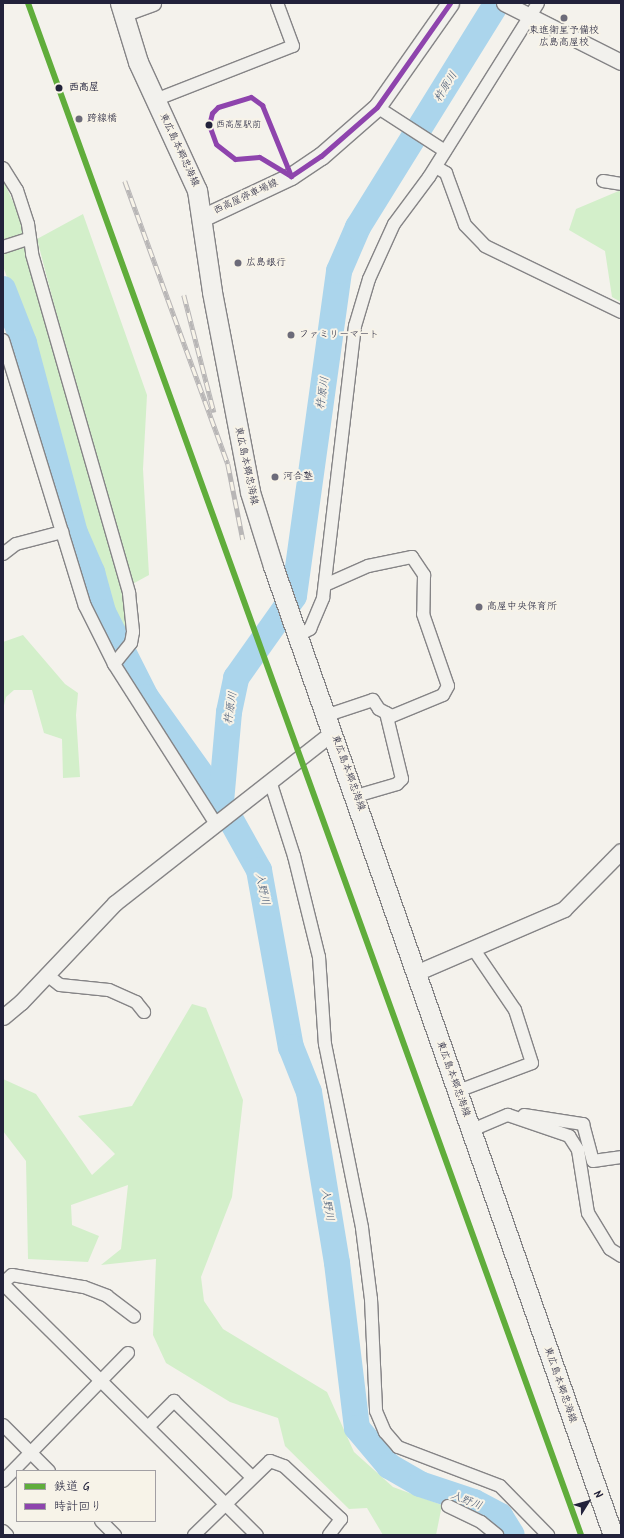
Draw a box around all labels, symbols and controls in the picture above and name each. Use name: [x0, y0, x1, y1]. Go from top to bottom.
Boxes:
marker: 東進衛星予備校 広島高屋校: [559, 13, 569, 23]
place label: 東進衛星予備校 広島高屋校: [529, 24, 599, 48]
water label: 杵原川: [432, 70, 460, 104]
marker: 西高屋: [52, 81, 66, 95]
place label: 西高屋: [69, 82, 99, 94]
street label: 東広島本郷忠海線: [157, 111, 201, 189]
place label: 跨線橋: [87, 113, 117, 125]
marker: 跨線橋: [74, 114, 84, 124]
marker: 西高屋駅前: [204, 120, 214, 130]
place label: 西高屋駅前: [216, 120, 261, 130]
street label: 西高屋停車場線: [212, 177, 280, 217]
place label: 広島銀行: [246, 257, 286, 269]
marker: 広島銀行: [233, 258, 243, 268]
place label: ファミリーマート: [299, 329, 379, 341]
marker: ファミリーマート: [286, 330, 296, 340]
water label: 杵原川: [314, 376, 332, 410]
street label: 東広島本郷忠海線: [232, 426, 260, 506]
place label: 河合塾: [283, 471, 313, 483]
marker: 河合塾: [270, 472, 280, 482]
place label: 高屋中央保育所: [487, 601, 557, 613]
marker: 高屋中央保育所: [474, 602, 484, 612]
water label: 杵原川: [222, 691, 240, 725]
street label: 東広島本郷忠海線: [329, 733, 367, 813]
water label: 入野川: [252, 871, 272, 907]
street label: 東広島本郷忠海線: [434, 1039, 472, 1119]
water label: 入野川: [318, 1188, 336, 1222]
street label: 東広島本郷忠海線: [541, 1345, 579, 1425]
legend: [16, 1470, 156, 1522]
text: 鉄道 G: [54, 1477, 90, 1496]
north arrow: [568, 1482, 608, 1522]
text: N: [588, 1487, 607, 1503]
water label: 入野川: [448, 1489, 484, 1513]
text: 時計回り: [54, 1497, 102, 1516]

